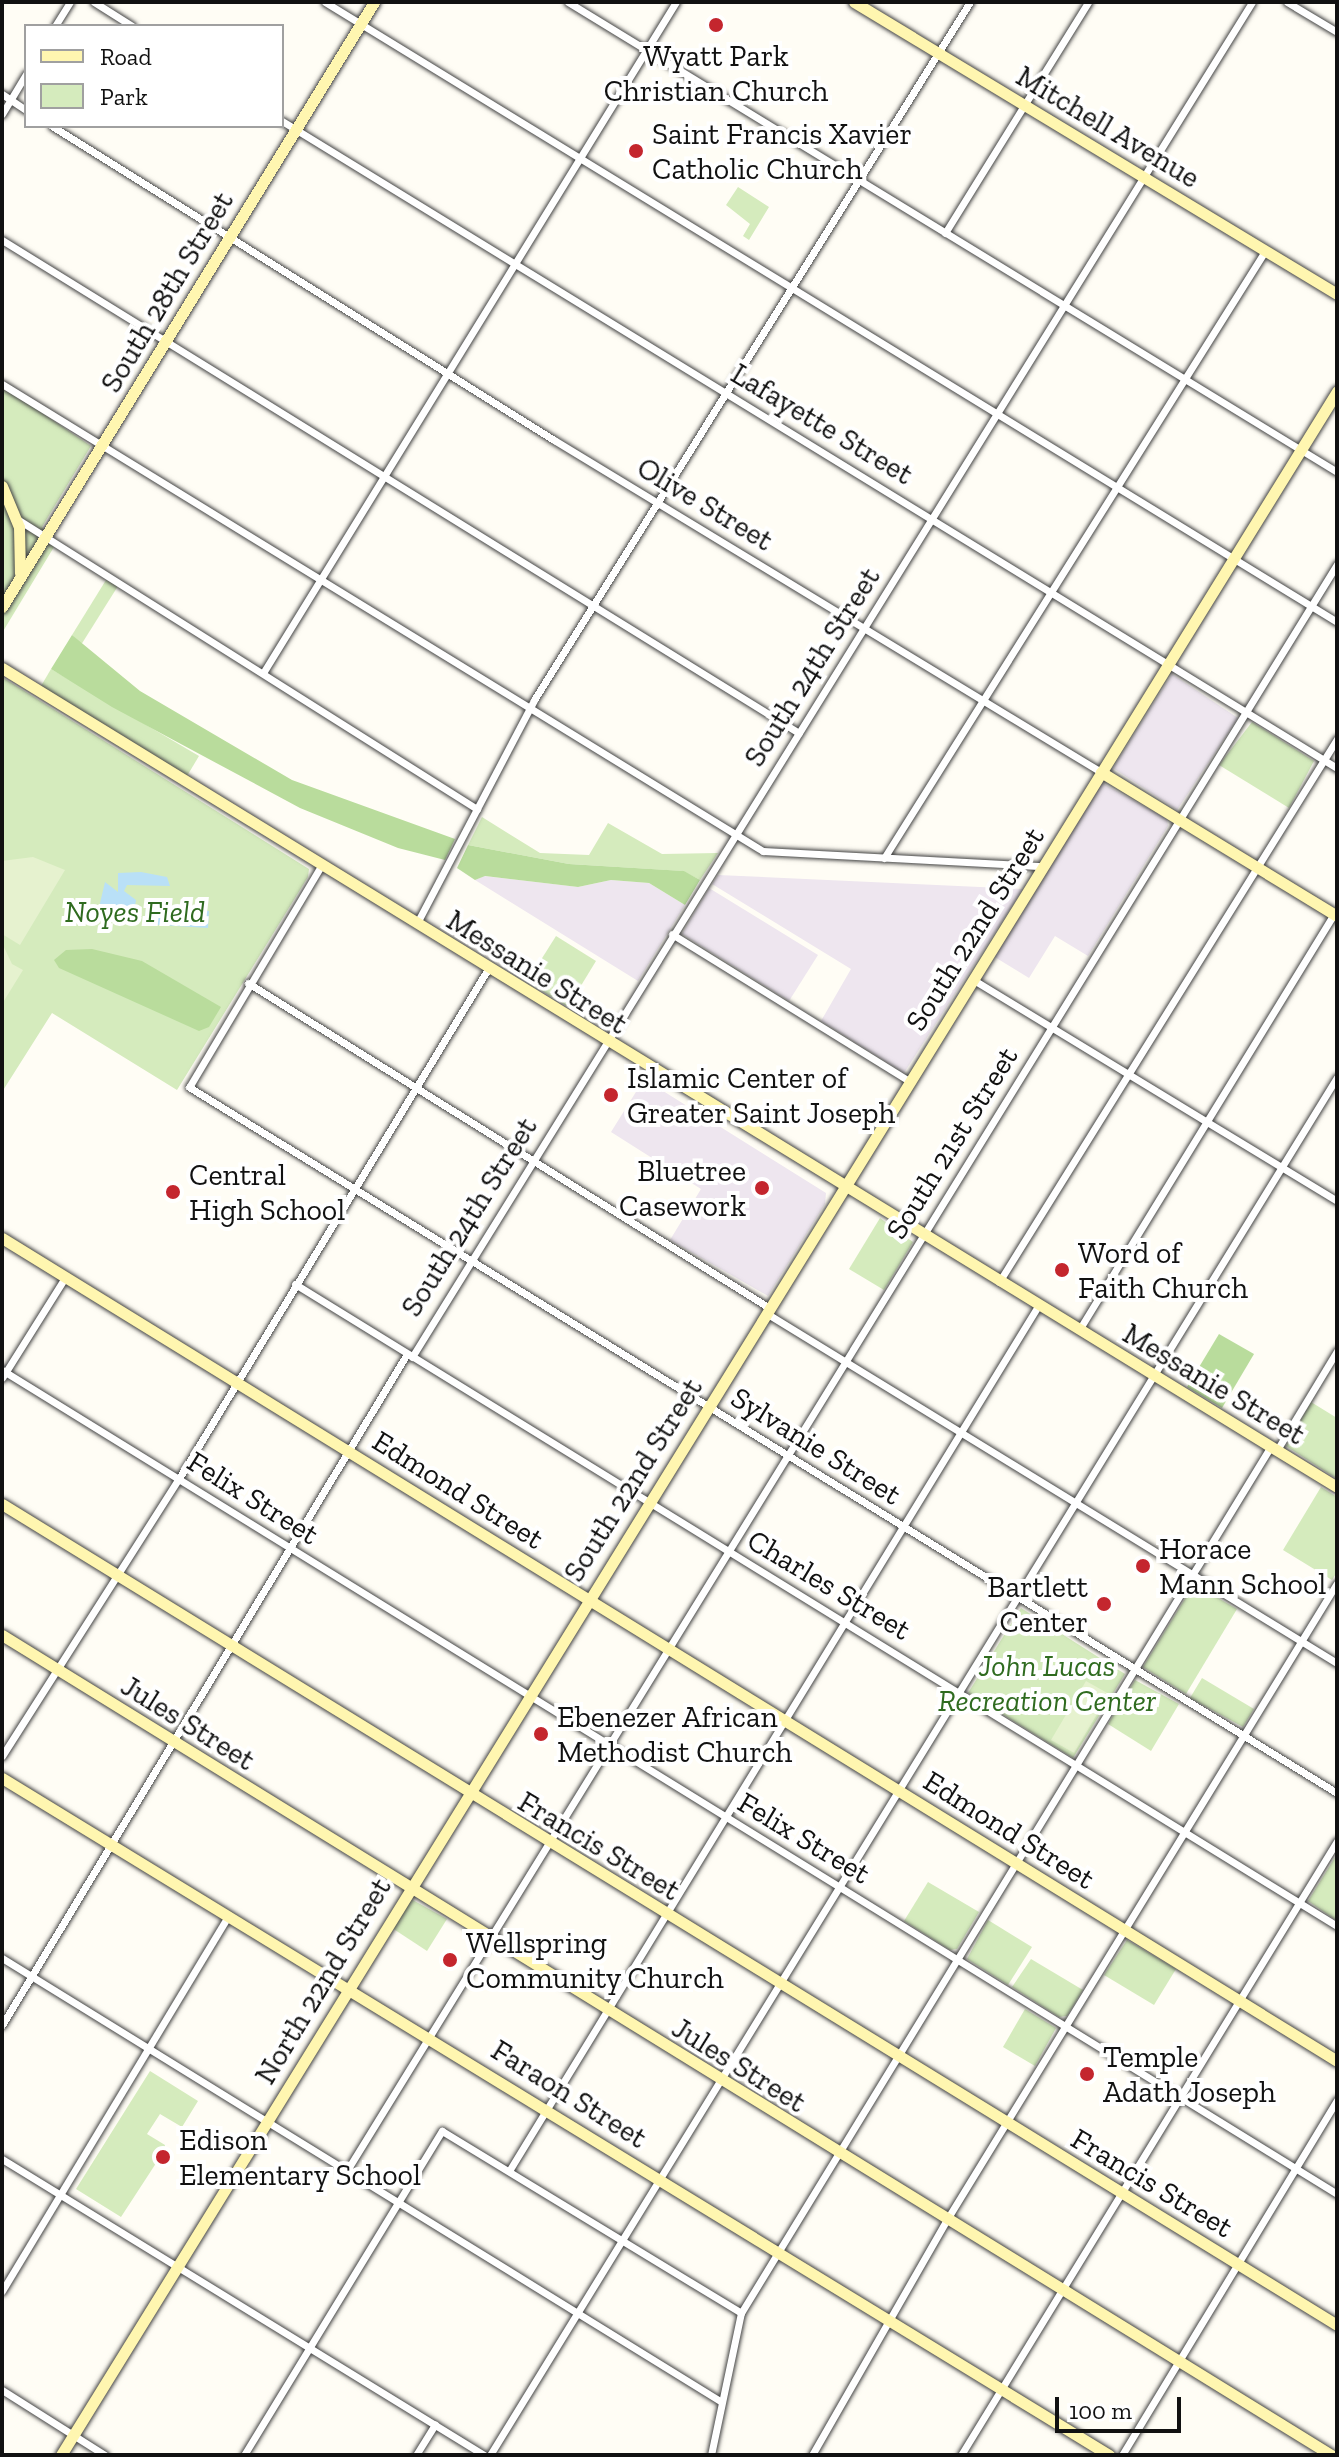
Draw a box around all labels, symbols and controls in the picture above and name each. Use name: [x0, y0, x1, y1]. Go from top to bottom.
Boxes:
marker: Wyatt Park Christian Church: [707, 16, 725, 34]
legend: [24, 24, 284, 128]
place label: Wyatt Park Christian Church: [604, 38, 828, 108]
text: Road: [100, 42, 152, 71]
street label: Mitchell Avenue: [1009, 58, 1207, 196]
text: Park: [100, 82, 148, 111]
place label: Saint Francis Xavier Catholic Church: [652, 116, 912, 186]
marker: Saint Francis Xavier Catholic Church: [627, 142, 645, 160]
street label: South 28th Street: [93, 185, 241, 399]
street label: Lafayette Street: [725, 356, 919, 492]
street label: Olive Street: [630, 449, 780, 559]
street label: South 24th Street: [736, 561, 888, 773]
street label: South 22nd Street: [898, 821, 1052, 1037]
park label: Noyes Field: [65, 894, 205, 930]
street label: Messanie Street: [440, 902, 634, 1042]
street label: South 21st Street: [878, 1040, 1026, 1246]
place label: Islamic Center of Greater Saint Joseph: [627, 1060, 896, 1130]
marker: Islamic Center of Greater Saint Joseph: [602, 1086, 620, 1104]
street label: South 24th Street: [393, 1111, 545, 1323]
place label: Bluetree Casework: [619, 1153, 746, 1224]
place label: Central High School: [189, 1157, 346, 1228]
marker: Bluetree Casework: [753, 1179, 771, 1197]
marker: Central High School: [164, 1183, 182, 1201]
place label: Word of Faith Church: [1078, 1235, 1248, 1306]
marker: Word of Faith Church: [1053, 1261, 1071, 1279]
street label: Messanie Street: [1116, 1315, 1312, 1453]
street label: South 22nd Street: [556, 1372, 710, 1588]
street label: Sylvanie Street: [724, 1379, 908, 1513]
street label: Edmond Street: [366, 1423, 550, 1557]
street label: Felix Street: [181, 1444, 325, 1552]
street label: Charles Street: [741, 1522, 917, 1648]
place label: Horace Mann School: [1159, 1531, 1326, 1602]
marker: Horace Mann School: [1134, 1557, 1152, 1575]
place label: Bartlett Center: [987, 1569, 1088, 1640]
marker: Bartlett Center: [1095, 1595, 1113, 1613]
park label: John Lucas Recreation Center: [938, 1648, 1156, 1718]
street label: Jules Street: [114, 1668, 262, 1778]
place label: Ebenezer African Methodist Church: [557, 1699, 792, 1770]
marker: Ebenezer African Methodist Church: [532, 1725, 550, 1743]
street label: Edmond Street: [917, 1763, 1101, 1897]
street label: Francis Street: [512, 1784, 686, 1908]
street label: Felix Street: [731, 1784, 877, 1892]
street label: North 22nd Street: [247, 1871, 399, 2091]
place label: Wellspring Community Church: [466, 1925, 725, 1996]
marker: Wellspring Community Church: [441, 1951, 459, 1969]
street label: Jules Street: [665, 2010, 813, 2120]
street label: Faraon Street: [485, 2032, 653, 2156]
place label: Temple Adath Joseph: [1103, 2039, 1277, 2110]
marker: Temple Adath Joseph: [1078, 2065, 1096, 2083]
street label: Francis Street: [1065, 2121, 1239, 2245]
place label: Edison Elementary School: [179, 2122, 422, 2192]
marker: Edison Elementary School: [154, 2148, 172, 2166]
scale bar: [1059, 2381, 1185, 2431]
text: 100 m: [1069, 2396, 1132, 2425]

